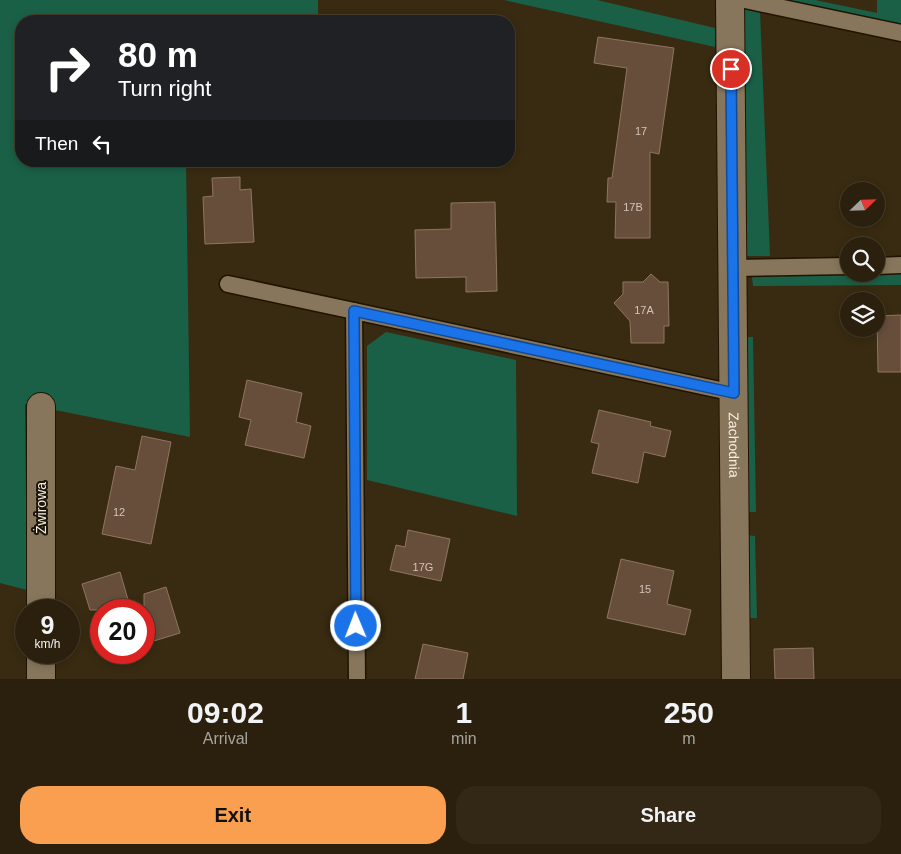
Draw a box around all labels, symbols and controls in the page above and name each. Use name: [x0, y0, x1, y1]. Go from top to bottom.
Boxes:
icon: right: [35, 35, 100, 100]
text: 80 m: [118, 35, 198, 74]
pin: [710, 48, 752, 90]
icon: arrive: [717, 55, 745, 83]
text: Turn right: [118, 76, 211, 101]
house number: 17: [635, 125, 647, 137]
icon: left: [88, 130, 116, 158]
text: Then: [35, 133, 78, 154]
north arrow: [840, 182, 885, 228]
map controls: [840, 182, 885, 337]
house number: 17B: [623, 201, 643, 213]
button: search: [840, 237, 885, 282]
button: layers: [840, 292, 885, 337]
house number: 17A: [634, 304, 654, 316]
street label: Zachodnia: [726, 412, 742, 478]
street label: Żwirowa: [32, 482, 49, 534]
house number: 12: [113, 506, 125, 518]
house number: 17G: [413, 561, 433, 573]
house number: 15: [639, 583, 651, 595]
speed limit sign: 20: [90, 599, 155, 664]
position arrow: [329, 599, 381, 651]
text: 9: [41, 611, 54, 639]
text: km/h: [34, 637, 61, 651]
text: 09:02: [187, 696, 264, 729]
text: 1: [455, 696, 472, 729]
text: 250: [664, 696, 714, 729]
text: Arrival: [203, 730, 248, 747]
text: min: [451, 730, 477, 747]
text: m: [682, 730, 695, 747]
button: Exit: [20, 786, 446, 844]
button: Share: [456, 786, 881, 844]

